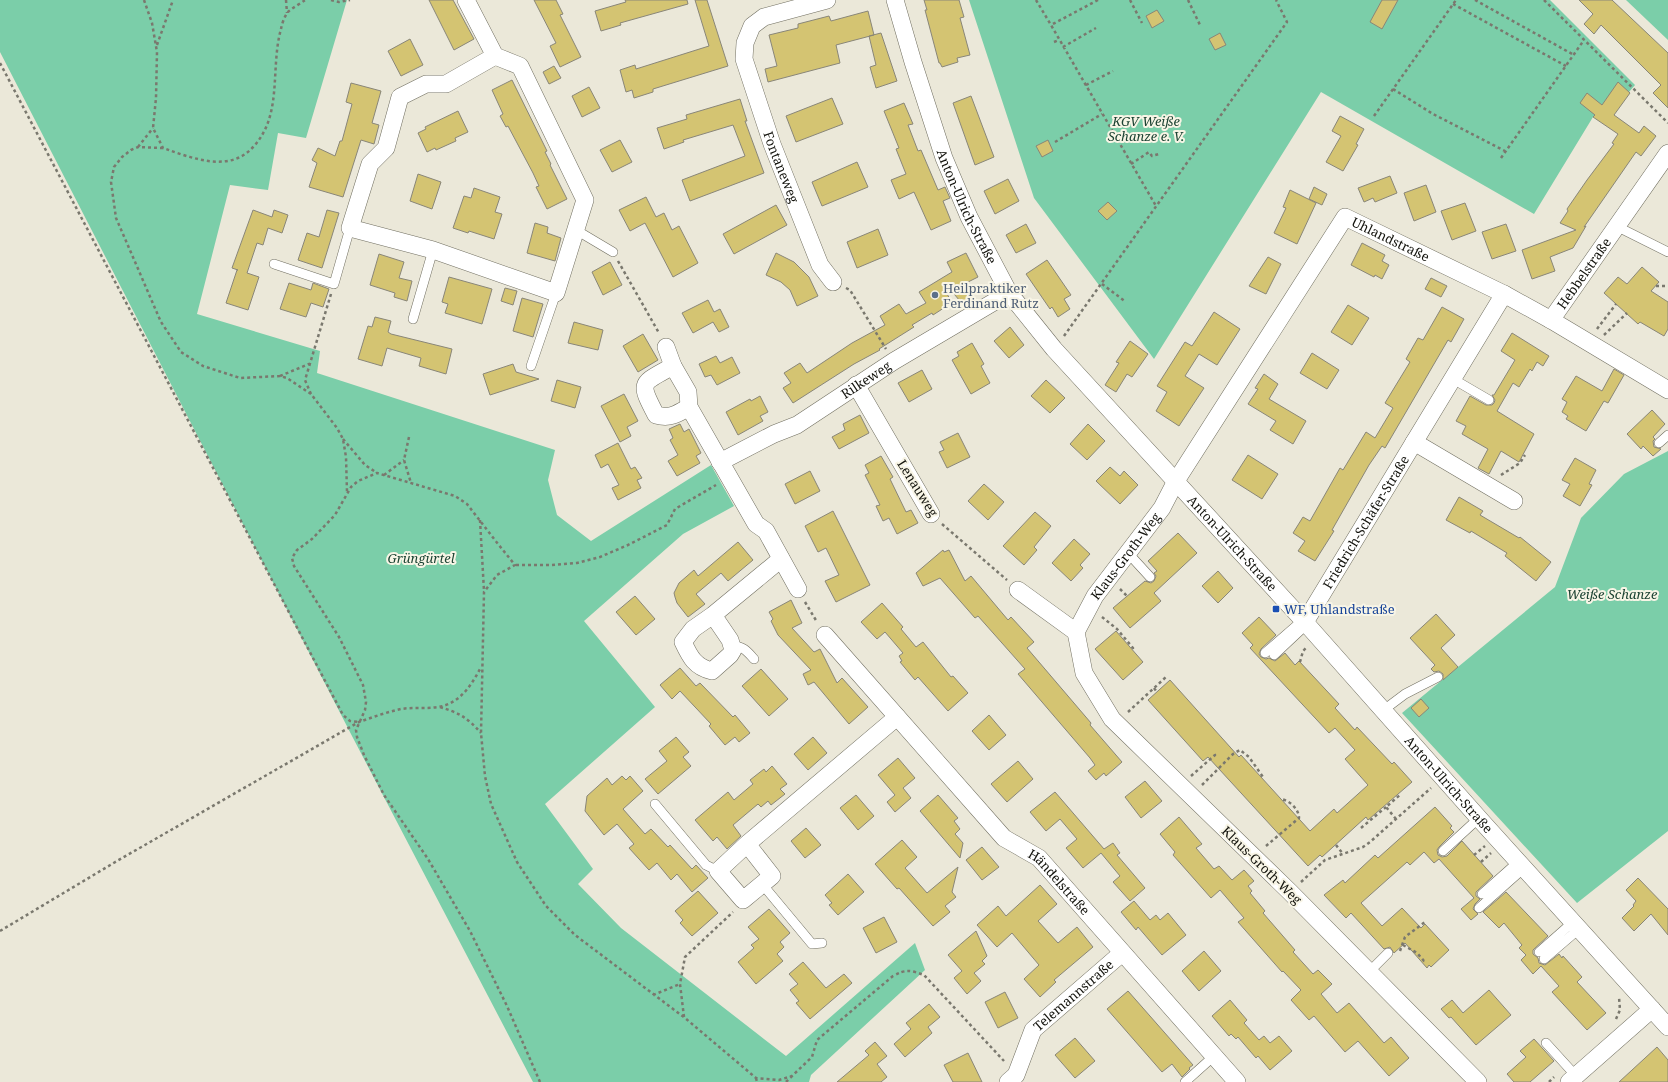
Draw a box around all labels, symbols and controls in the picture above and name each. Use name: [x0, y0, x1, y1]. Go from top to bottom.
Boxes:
park label: KGV Weiße Schanze e. V.: [1108, 112, 1184, 145]
street label: Fontaneweg: [759, 129, 803, 206]
street label: Anton-Ulrich-Straße: [933, 147, 1001, 267]
street label: Uhlandstraße: [1349, 213, 1433, 266]
street label: Hebbelstraße: [1552, 234, 1615, 313]
place label: Heilpraktiker Ferdinand Rutz: [943, 279, 1039, 312]
marker: Heilpraktiker Ferdinand Rutz: [930, 290, 940, 300]
street label: Rilkeweg: [837, 357, 894, 403]
street label: Friedrich-Schäfer-Straße: [1318, 452, 1413, 592]
street label: Lenauweg: [893, 456, 943, 520]
street label: Anton-Ulrich-Straße: [1184, 491, 1281, 595]
street label: Klaus-Groth-Weg: [1086, 509, 1164, 603]
park label: Grüngürtel: [387, 549, 455, 567]
park label: Weiße Schanze: [1567, 585, 1658, 603]
place label: WF, Uhlandstraße: [1284, 600, 1395, 618]
marker: WF, Uhlandstraße: [1271, 604, 1281, 614]
street label: Anton-Ulrich-Straße: [1401, 732, 1497, 837]
street label: Klaus-Groth-Weg: [1218, 822, 1306, 908]
street label: Händelstraße: [1025, 845, 1094, 919]
street label: Telemannstraße: [1029, 955, 1117, 1035]

